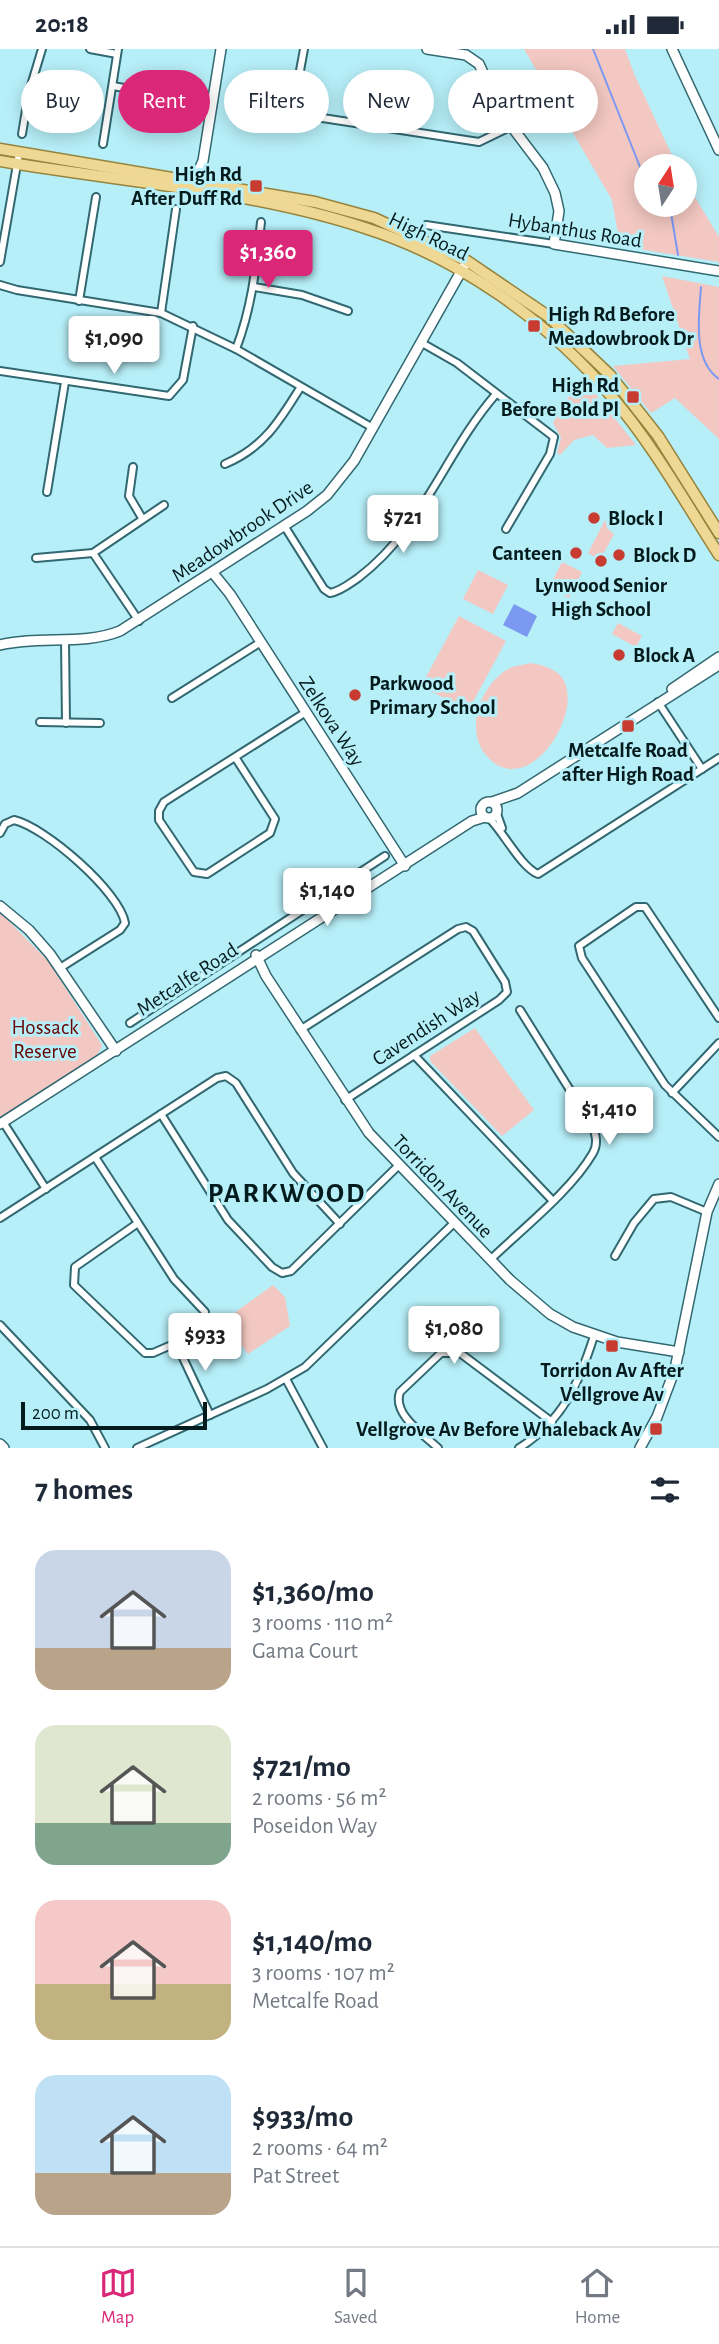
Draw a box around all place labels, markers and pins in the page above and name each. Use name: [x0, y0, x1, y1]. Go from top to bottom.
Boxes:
place label: High Rd After Duff Rd: [131, 164, 242, 209]
marker: High Rd After Duff Rd: [248, 178, 264, 194]
pin: $1,360: [211, 231, 325, 290]
place label: High Rd Before Meadowbrook Dr: [548, 304, 694, 349]
pin: $1,090: [57, 317, 171, 376]
marker: High Rd Before Meadowbrook Dr: [526, 318, 542, 334]
place label: High Rd Before Bold Pl: [500, 375, 619, 420]
marker: High Rd Before Bold Pl: [625, 389, 641, 405]
pin: $721: [362, 496, 444, 555]
place label: Block I: [608, 508, 664, 529]
marker: Block I: [586, 510, 602, 526]
place label: Canteen: [492, 543, 562, 564]
marker: Canteen: [568, 545, 584, 561]
place label: Block D: [633, 545, 697, 566]
marker: Block D: [611, 547, 627, 563]
marker: Lynwood Senior High School: [593, 553, 609, 569]
place label: Lynwood Senior High School: [535, 575, 668, 620]
place label: Block A: [633, 645, 696, 666]
marker: Block A: [611, 647, 627, 663]
place label: Parkwood Primary School: [369, 673, 496, 718]
marker: Parkwood Primary School: [347, 687, 363, 703]
marker: Metcalfe Road after High Road: [620, 718, 636, 734]
place label: Metcalfe Road after High Road: [562, 740, 694, 785]
pin: $1,140: [270, 869, 384, 928]
pin: $1,410: [552, 1087, 666, 1147]
pin: $1,080: [397, 1307, 511, 1366]
pin: $933: [164, 1313, 246, 1373]
marker: Torridon Av After Vellgrove Av: [604, 1338, 620, 1354]
place label: Torridon Av After Vellgrove Av: [540, 1360, 684, 1405]
place label: Vellgrove Av Before Whaleback Av: [356, 1419, 643, 1440]
marker: Vellgrove Av Before Whaleback Av: [648, 1421, 664, 1437]

